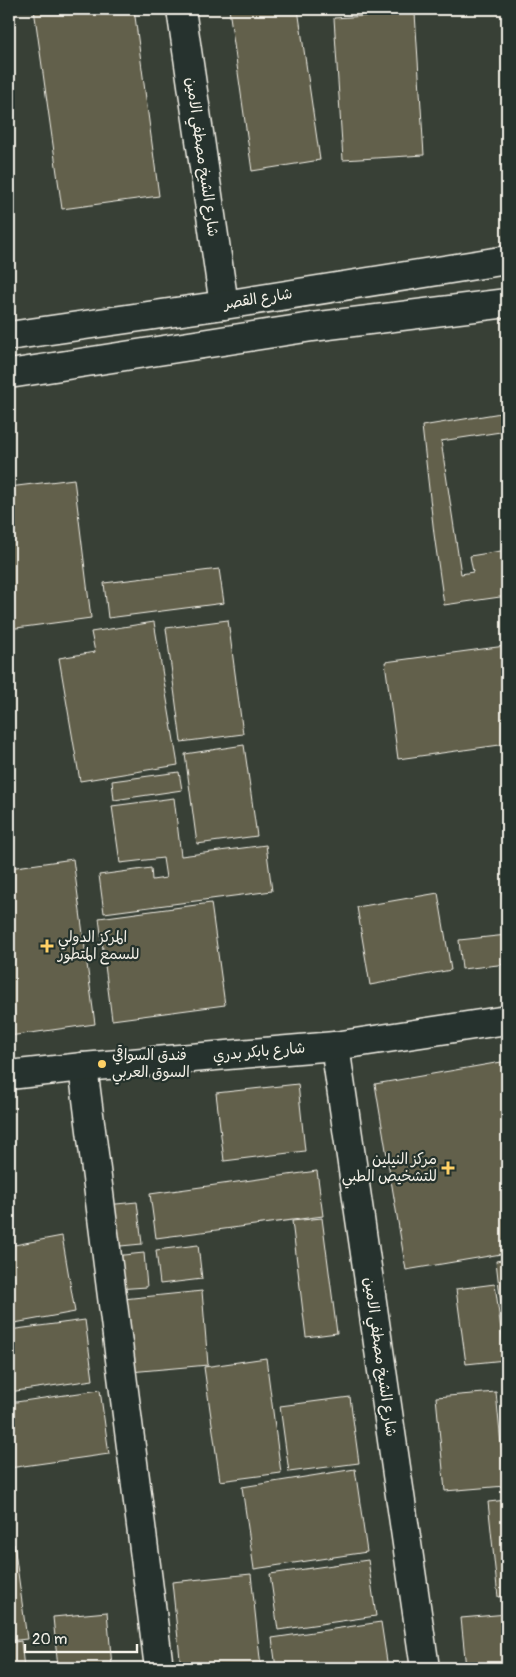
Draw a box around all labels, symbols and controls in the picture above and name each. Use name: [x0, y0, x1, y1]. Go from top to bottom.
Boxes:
street label: شارع الشيخ مصطفي الامين: [178, 76, 223, 238]
street label: شارع القصر: [221, 284, 294, 314]
place label: المركز الدولي للسمع المتطور: [57, 928, 139, 965]
marker: المركز الدولي للسمع المتطور: [40, 939, 54, 953]
street label: شارع بابكر بدري: [212, 1039, 306, 1066]
place label: فندق السواقي السوق العربي: [112, 1044, 190, 1085]
marker: فندق السواقي السوق العربي: [96, 1058, 108, 1070]
place label: مركز النيلين للتشخيص الطبي: [342, 1150, 437, 1189]
marker: مركز النيلين للتشخيص الطبي: [441, 1161, 455, 1175]
street label: شارع الشيخ مصطفي الامين: [356, 1276, 401, 1438]
scale bar: [25, 1622, 138, 1654]
text: 20 m: [32, 1630, 67, 1649]

